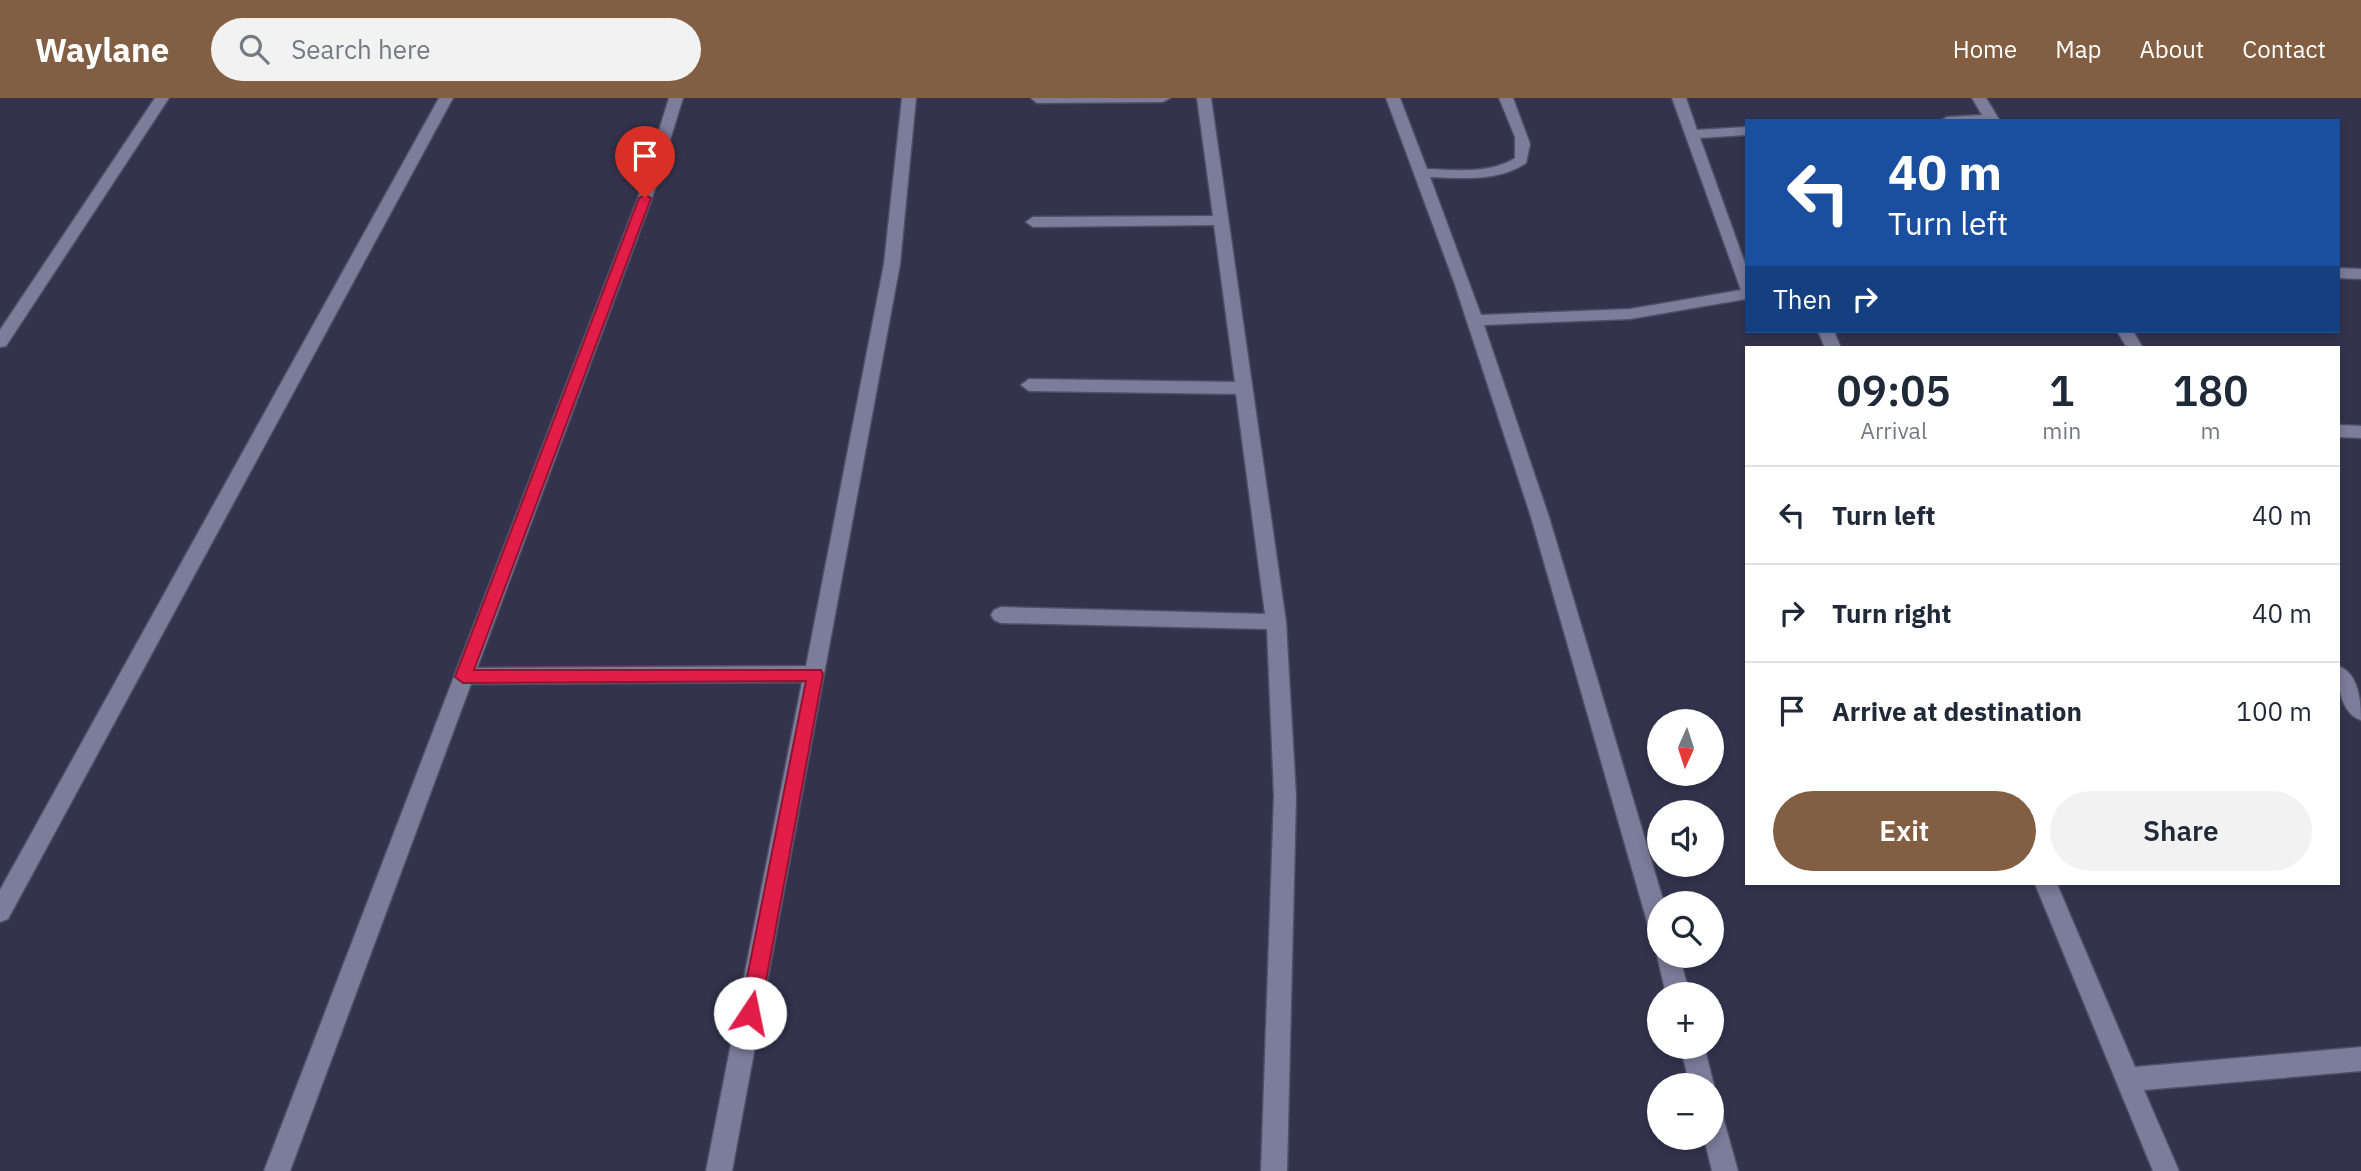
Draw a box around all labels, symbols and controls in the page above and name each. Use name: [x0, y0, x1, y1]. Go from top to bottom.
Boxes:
search box: [211, 18, 701, 81]
text: Waylane: [35, 28, 169, 71]
icon: search: [235, 30, 273, 68]
text: Search here: [291, 32, 431, 66]
text: Home: [1953, 33, 2017, 65]
text: Map: [2055, 33, 2101, 65]
text: About: [2139, 33, 2204, 65]
text: Contact: [2242, 33, 2326, 65]
pin: [615, 126, 675, 198]
icon: arrive: [626, 137, 664, 175]
text: 40 m: [1888, 140, 2002, 203]
icon: left: [1773, 147, 1864, 238]
text: Turn left: [1888, 202, 2008, 244]
icon: right: [1846, 280, 1884, 318]
text: Then: [1773, 282, 1832, 316]
text: 09:05: [1837, 363, 1951, 418]
text: 1: [2049, 363, 2074, 418]
text: 180: [2173, 363, 2248, 418]
text: Arrival: [1860, 415, 1927, 445]
text: min: [2042, 415, 2081, 445]
text: m: [2201, 415, 2221, 445]
icon: left: [1773, 496, 1811, 534]
text: Turn left: [1832, 498, 1935, 532]
text: 40 m: [2252, 498, 2312, 532]
icon: right: [1773, 594, 1811, 632]
text: Turn right: [1832, 596, 1951, 630]
text: 40 m: [2252, 596, 2312, 630]
icon: arrive: [1773, 692, 1811, 730]
text: Arrive at destination: [1832, 694, 2082, 728]
text: 100 m: [2236, 694, 2312, 728]
north arrow: [1647, 709, 1724, 786]
map controls: [1647, 709, 1724, 1150]
button: Exit: [1773, 791, 2036, 871]
button: Share: [2050, 791, 2312, 871]
button: sound: [1647, 800, 1724, 877]
button: search: [1647, 891, 1724, 968]
position arrow: [713, 976, 787, 1050]
button: +: [1647, 982, 1724, 1059]
button: −: [1647, 1073, 1724, 1150]

